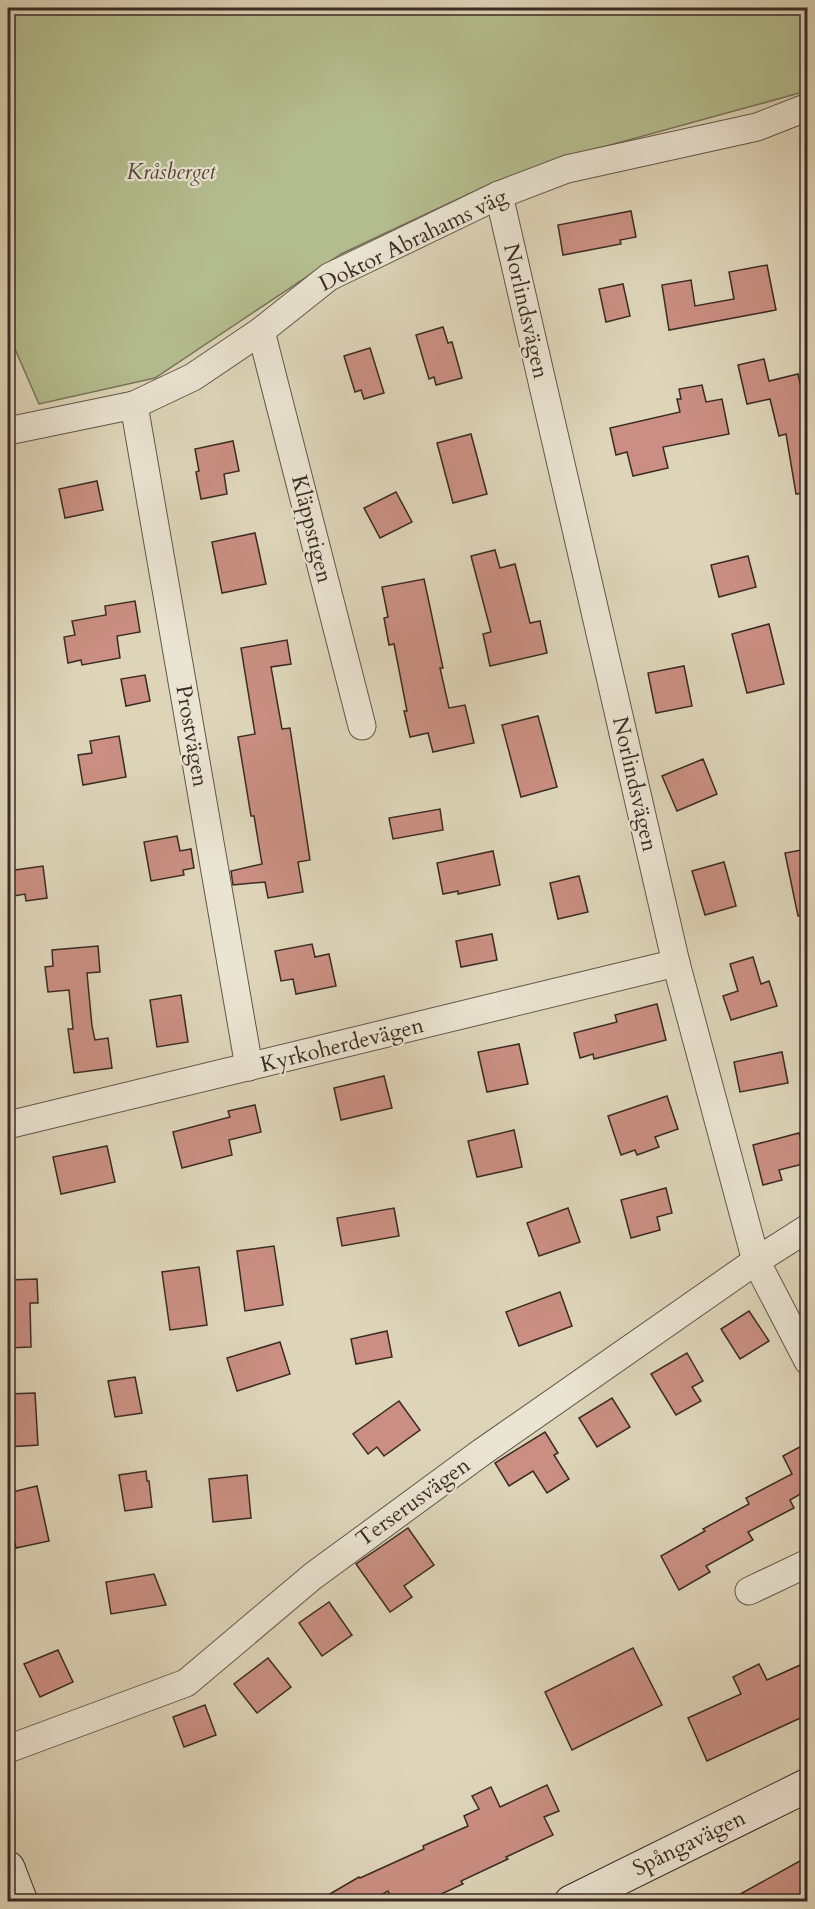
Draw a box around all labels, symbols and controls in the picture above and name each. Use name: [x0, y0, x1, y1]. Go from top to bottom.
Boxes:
park label: Kråsberget: [126, 157, 216, 187]
street label: Doktor Abrahams väg: [314, 181, 513, 299]
street label: Norlindsvägen: [496, 241, 556, 382]
street label: Kläppstigen: [284, 472, 340, 587]
street label: Prostvägen: [168, 683, 216, 790]
street label: Norlindsvägen: [605, 714, 665, 855]
street label: Kyrkoherdevägen: [257, 1010, 427, 1080]
street label: Terserusvägen: [350, 1450, 477, 1554]
street label: Spångavägen: [627, 1803, 751, 1883]

